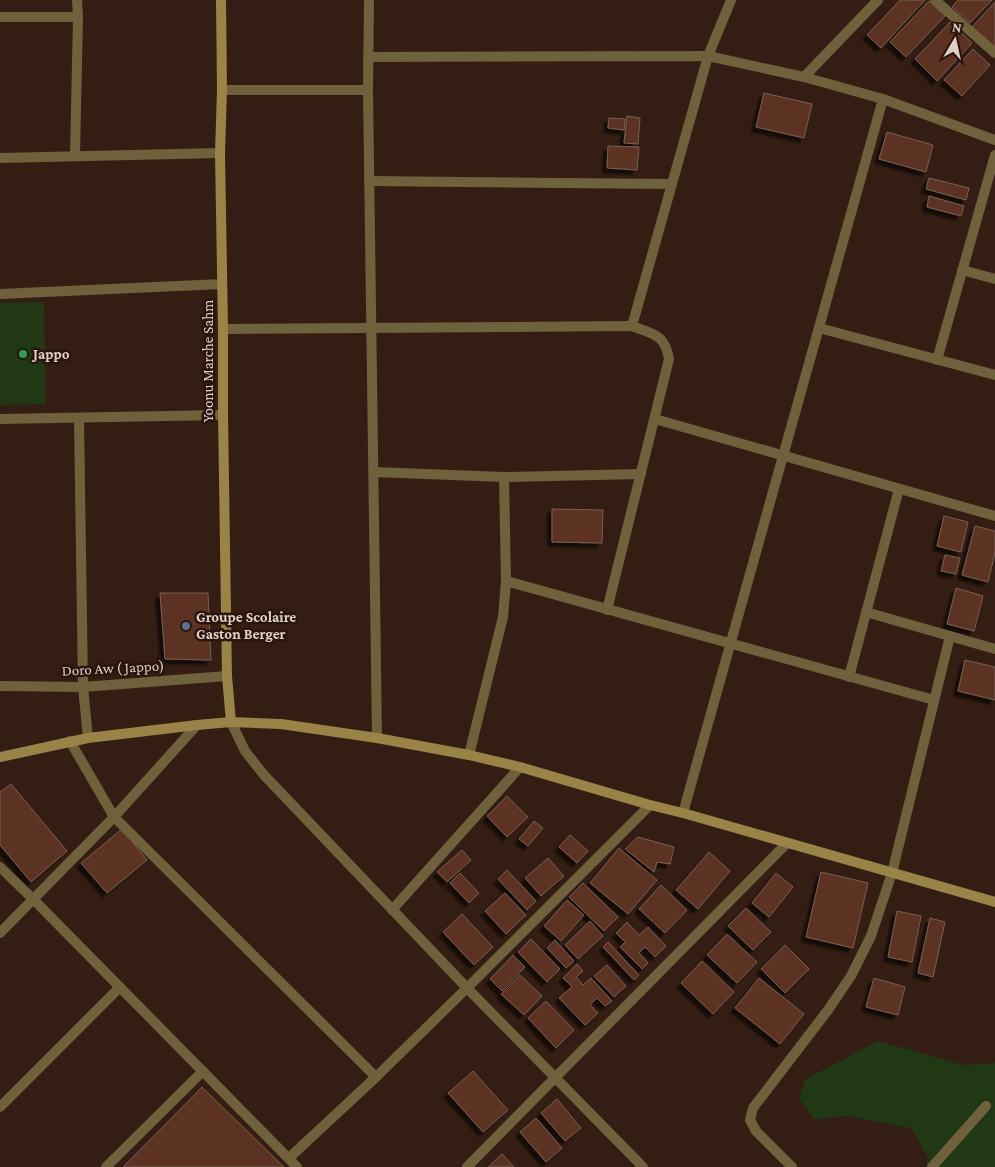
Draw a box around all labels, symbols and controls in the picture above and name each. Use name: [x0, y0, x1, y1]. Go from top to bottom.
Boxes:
north arrow: [930, 15, 980, 65]
text: N: [951, 19, 963, 36]
street label: Yoonu Marche Sahm: [200, 300, 216, 422]
place label: Jappo: [31, 346, 70, 362]
marker: Jappo: [17, 348, 29, 360]
place label: Groupe Scolaire Gaston Berger: [196, 609, 296, 642]
marker: Groupe Scolaire Gaston Berger: [180, 620, 192, 632]
street label: Doro Aw ( Jappo): [61, 657, 165, 680]

